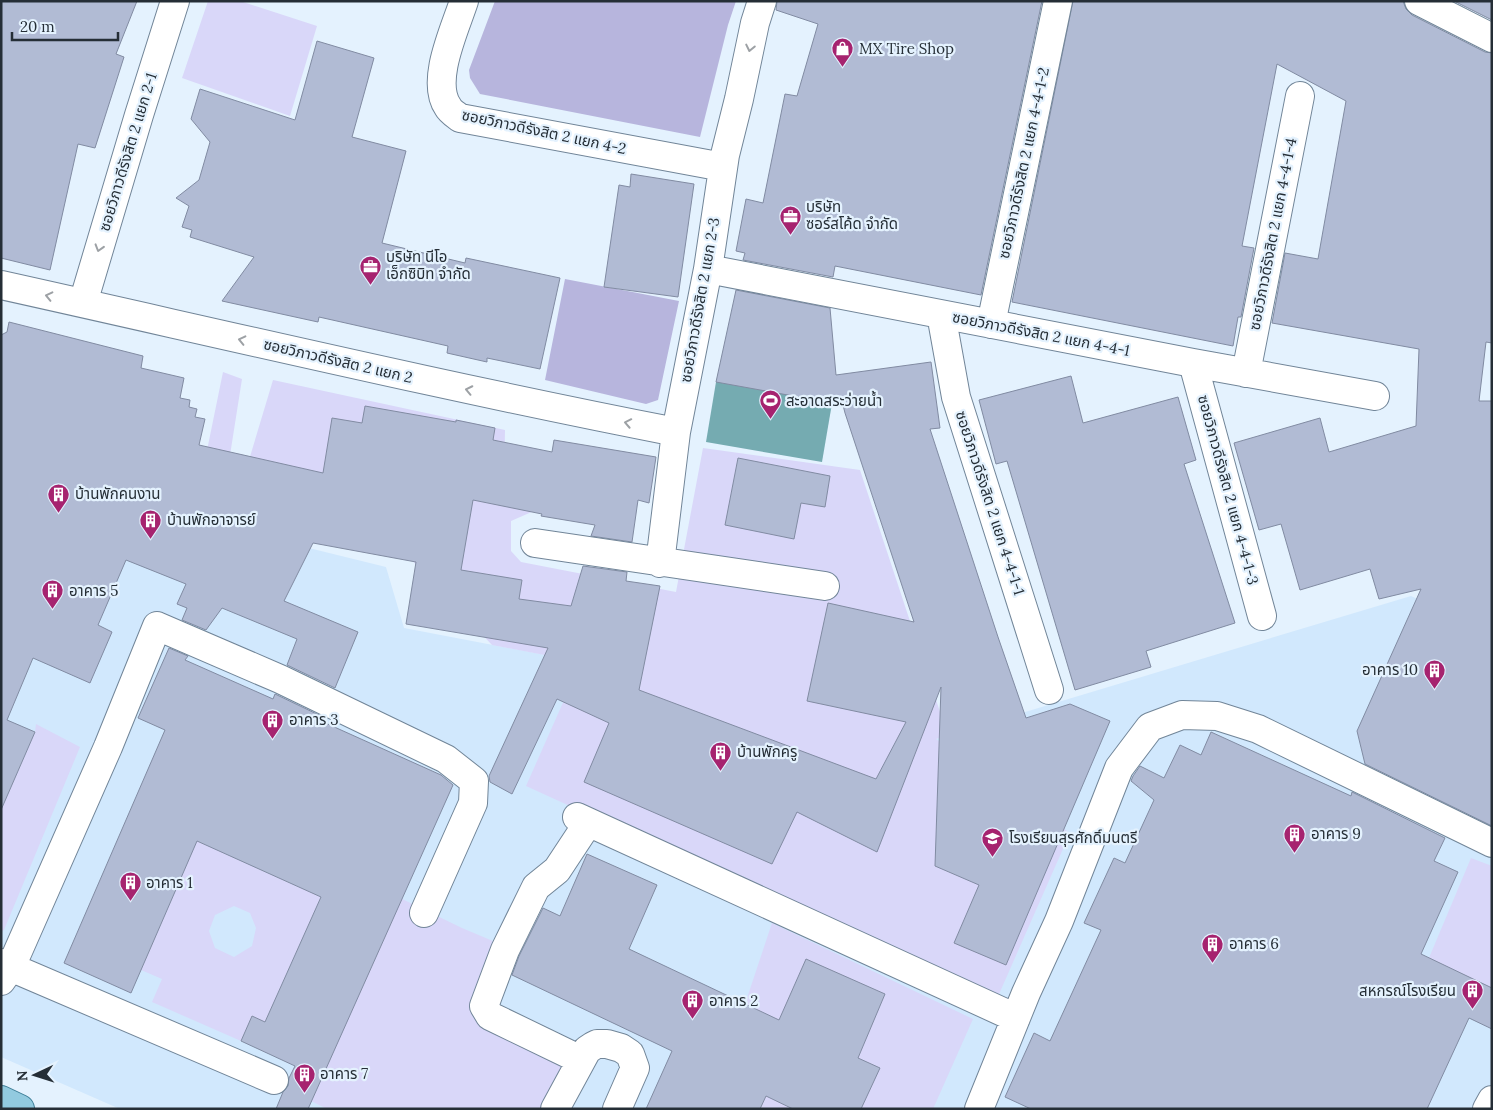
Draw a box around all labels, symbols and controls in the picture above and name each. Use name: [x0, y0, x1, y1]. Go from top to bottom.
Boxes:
scale bar: [12, 10, 119, 42]
text: 20 m: [20, 17, 55, 36]
shop icon: MX Tire Shop: [831, 37, 855, 68]
place label: MX Tire Shop: [859, 39, 954, 58]
one-way arrow: [745, 44, 756, 53]
street label: ซอยวิภาวดีรังสิต 2 แยก 4-4-1-2: [994, 66, 1053, 260]
street label: ซอยวิภาวดีรังสิต 2 แยก 2-1: [94, 70, 161, 233]
street label: ซอยวิภาวดีรังสิต 2 แยก 4-2: [460, 105, 628, 158]
street label: ซอยวิภาวดีรังสิต 2 แยก 4-4-1-4: [1245, 136, 1301, 332]
place label: บริษัท ซอร์สโค้ด จำกัด: [806, 197, 898, 233]
office icon: บริษัท ซอร์สโค้ด จำกัด: [778, 204, 802, 235]
street label: ซอยวิภาวดีรังสิต 2 แยก 2-3: [676, 216, 723, 384]
one-way arrow: [95, 244, 105, 252]
place label: บริษัท นีโอ เอ็กซิบิท จำกัด: [386, 247, 471, 283]
office icon: บริษัท นีโอ เอ็กซิบิท จำกัด: [358, 254, 382, 285]
one-way arrow: [45, 291, 54, 302]
street label: ซอยวิภาวดีรังสิต 2 แยก 4-4-1: [951, 307, 1131, 360]
street label: ซอยวิภาวดีรังสิต 2 แยก 2: [262, 334, 415, 387]
one-way arrow: [238, 335, 246, 345]
one-way arrow: [465, 385, 473, 396]
sports icon: สะอาดสระว่ายน้ำ: [758, 389, 782, 420]
place label: สะอาดสระว่ายน้ำ: [786, 390, 882, 410]
street label: ซอยวิภาวดีรังสิต 2 แยก 4-4-1-3: [1194, 393, 1263, 587]
street label: ซอยวิภาวดีรังสิต 2 แยก 4-4-1-1: [952, 408, 1029, 597]
one-way arrow: [624, 418, 632, 429]
building icon: บ้านพักคนงาน: [47, 482, 71, 513]
place label: บ้านพักคนงาน: [75, 484, 161, 503]
building icon: บ้านพักอาจารย์: [139, 508, 163, 539]
place label: บ้านพักอาจารย์: [167, 510, 256, 529]
building icon: อาคาร 5: [41, 579, 65, 610]
place label: อาคาร 5: [69, 581, 118, 600]
building icon: อาคาร 10: [1422, 658, 1446, 689]
place label: อาคาร 10: [1362, 660, 1418, 679]
building icon: อาคาร 3: [261, 708, 285, 739]
place label: อาคาร 3: [289, 710, 339, 729]
building icon: บ้านพักครู: [709, 740, 733, 771]
place label: บ้านพักครู: [737, 742, 797, 761]
building icon: อาคาร 9: [1283, 822, 1307, 853]
place label: อาคาร 9: [1311, 824, 1361, 843]
school or university icon: โรงเรียนสุรศักดิ์มนตรี: [981, 826, 1005, 857]
place label: โรงเรียนสุรศักดิ์มนตรี: [1009, 828, 1137, 847]
building icon: อาคาร 1: [118, 871, 142, 902]
place label: อาคาร 1: [146, 873, 193, 892]
building icon: อาคาร 6: [1201, 932, 1225, 963]
place label: อาคาร 6: [1229, 934, 1279, 953]
building icon: สหกรณ์โรงเรียน: [1460, 979, 1484, 1010]
place label: สหกรณ์โรงเรียน: [1359, 981, 1456, 1000]
building icon: อาคาร 2: [681, 989, 705, 1020]
place label: อาคาร 2: [709, 991, 758, 1010]
north arrow: [10, 1050, 60, 1100]
building icon: อาคาร 7: [292, 1062, 316, 1093]
place label: อาคาร 7: [320, 1064, 368, 1083]
text: N: [13, 1070, 31, 1082]

